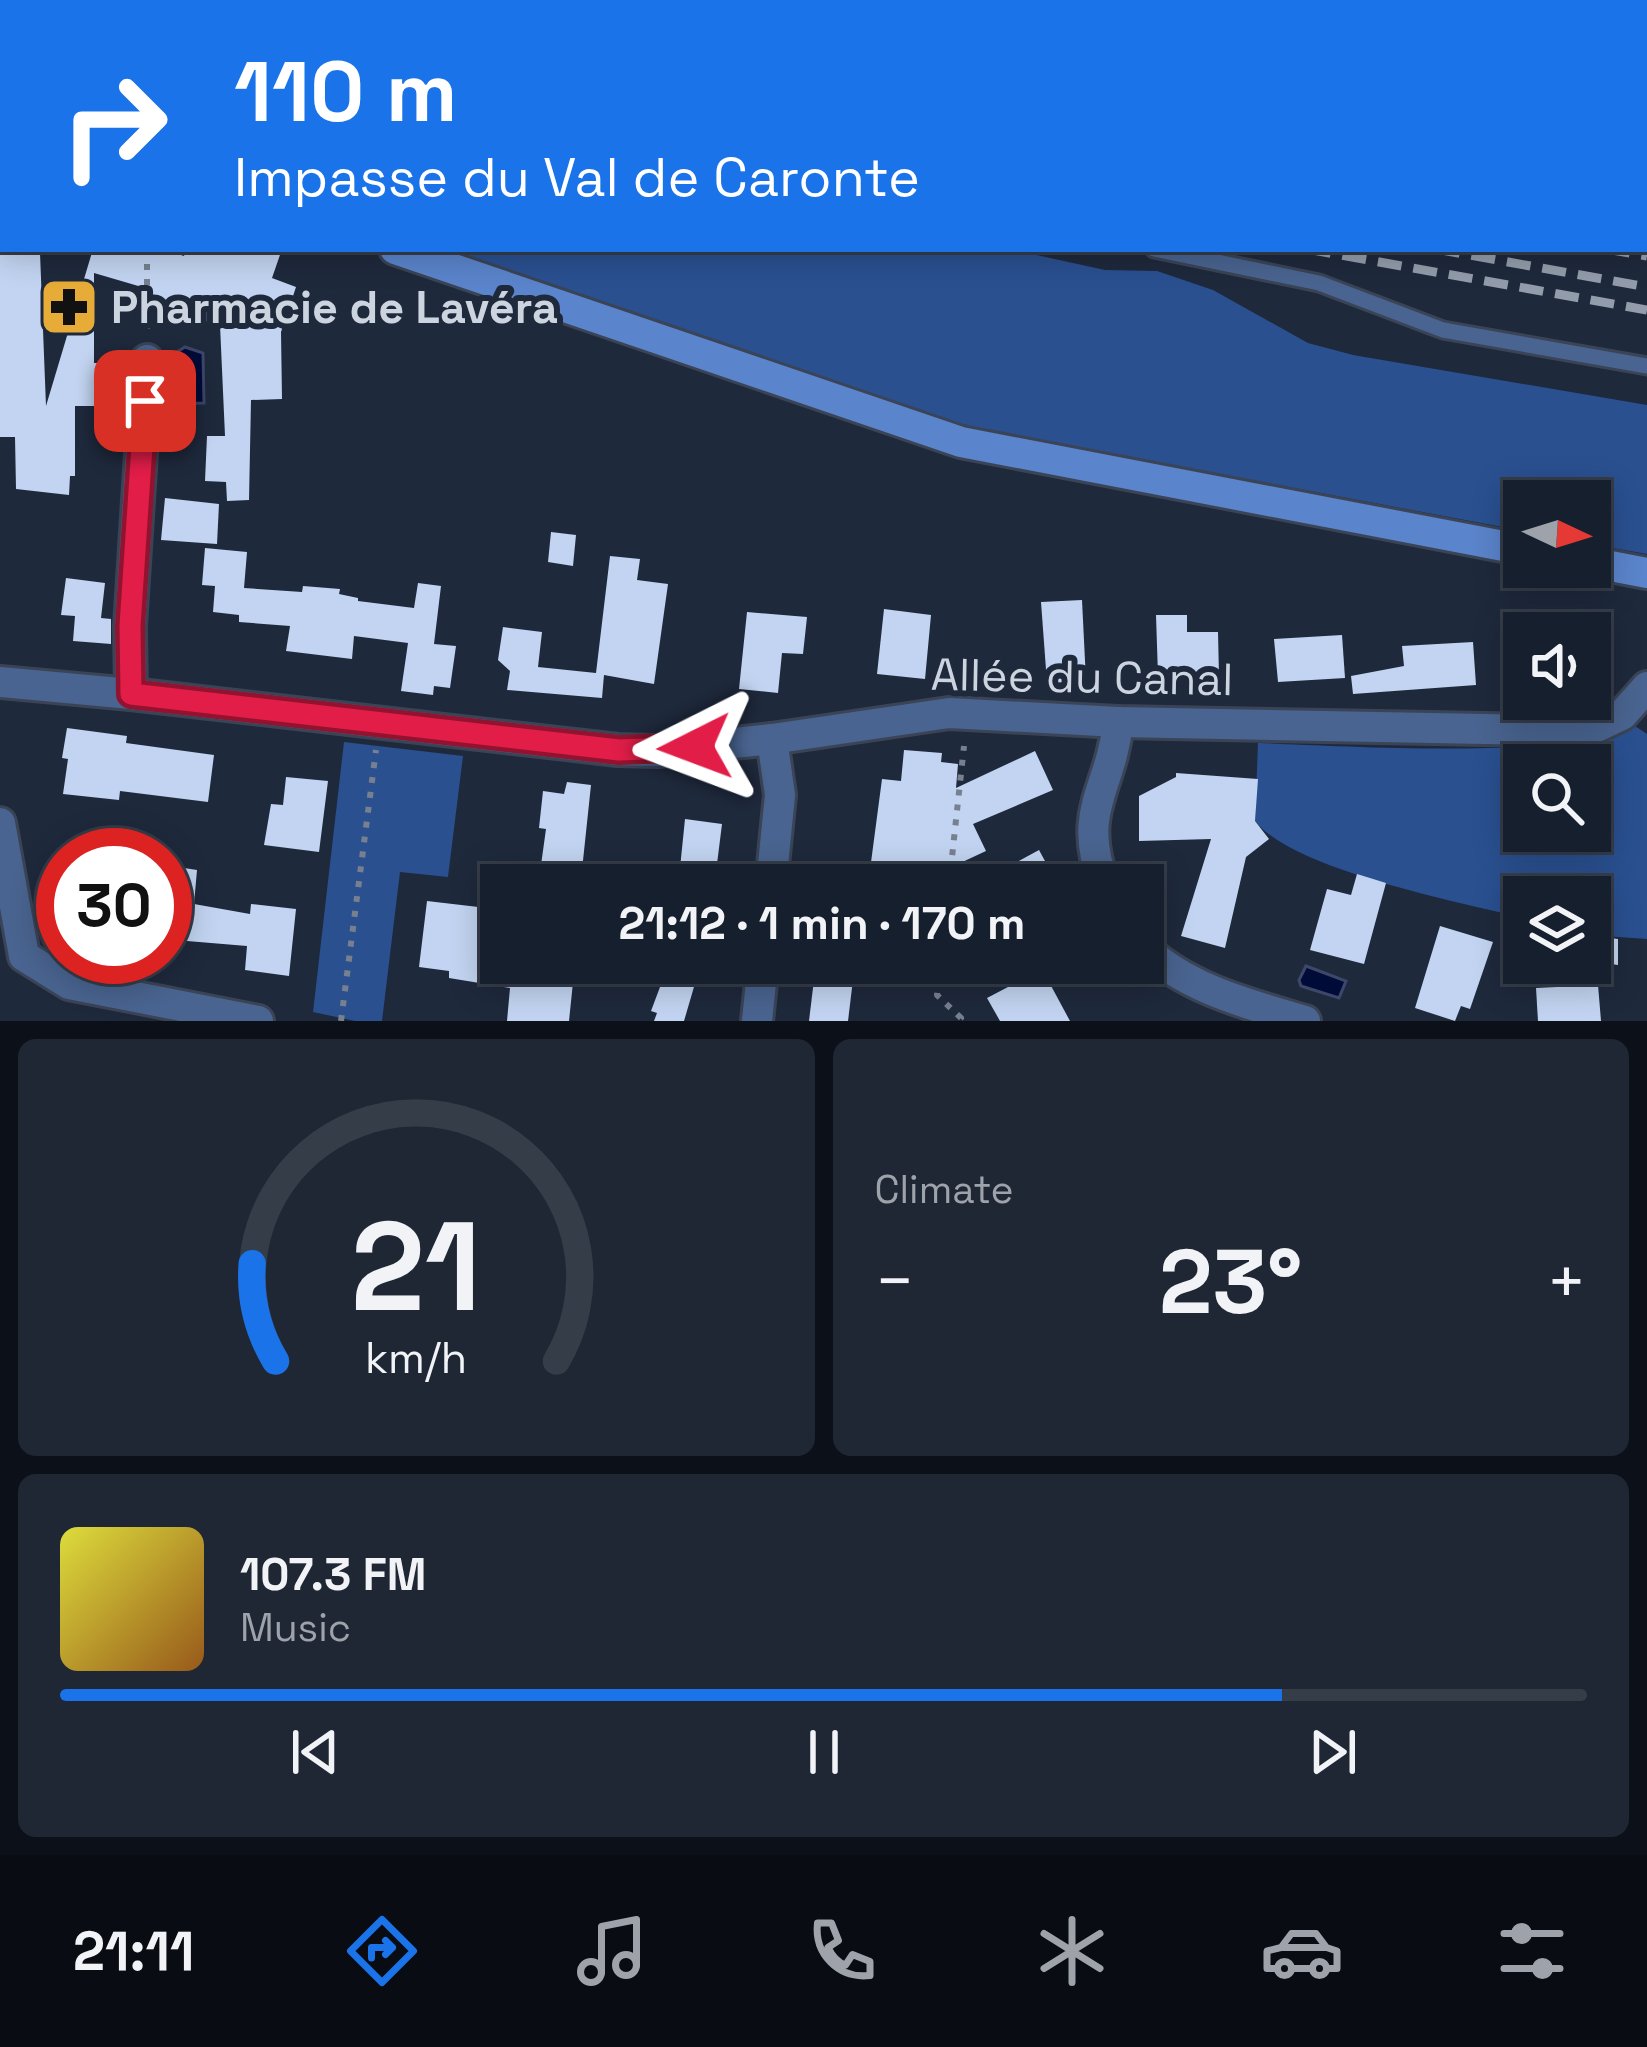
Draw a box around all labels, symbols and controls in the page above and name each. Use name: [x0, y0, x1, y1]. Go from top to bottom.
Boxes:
text: 110 m: [234, 38, 457, 146]
icon: right: [36, 48, 192, 204]
text: Impasse du Val de Caronte: [234, 143, 920, 212]
pharmacy icon: Pharmacie de Lavéra: [38, 276, 100, 338]
place label: Pharmacie de Lavéra: [111, 279, 558, 336]
pin: [94, 350, 196, 452]
icon: arrive: [112, 368, 178, 434]
north arrow: [1503, 480, 1611, 588]
map controls: [1503, 480, 1611, 984]
button: sound: [1503, 612, 1611, 720]
street label: Allée du Canal: [930, 646, 1234, 708]
position arrow: [632, 684, 758, 810]
button: search: [1503, 744, 1611, 852]
speed limit sign: 30: [36, 828, 192, 984]
button: layers: [1503, 876, 1611, 984]
text: 21:12 · 1 min · 170 m: [619, 895, 1025, 952]
text: Climate: [875, 1165, 1014, 1214]
text: 21: [351, 1187, 482, 1346]
text: 23°: [1159, 1224, 1303, 1339]
text: −: [875, 1239, 915, 1323]
text: +: [1546, 1239, 1587, 1323]
text: km/h: [365, 1330, 467, 1385]
text: 107.3 FM: [240, 1546, 426, 1603]
text: Music: [240, 1603, 351, 1652]
icon: previous: [282, 1719, 348, 1785]
icon: pause: [791, 1719, 857, 1785]
icon: next: [1300, 1719, 1366, 1785]
icon: directions: [340, 1909, 424, 1993]
icon: music: [570, 1909, 654, 1993]
icon: phone: [800, 1909, 884, 1993]
icon: climate: [1030, 1909, 1114, 1993]
icon: car: [1260, 1909, 1344, 1993]
icon: filters: [1490, 1909, 1574, 1993]
text: 21:11: [73, 1917, 194, 1986]

